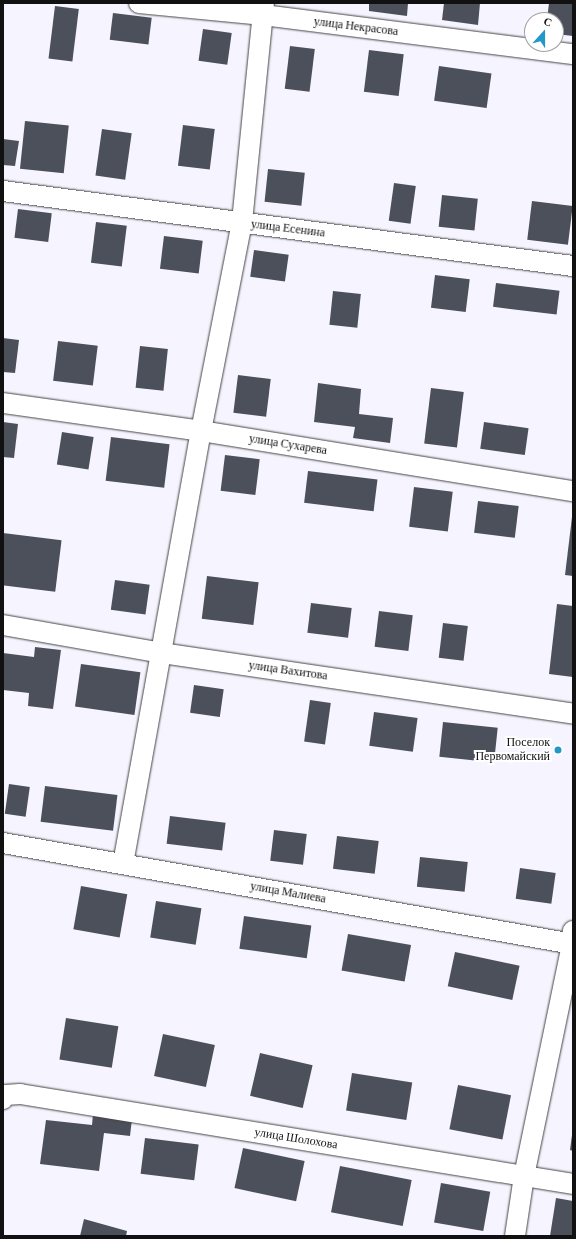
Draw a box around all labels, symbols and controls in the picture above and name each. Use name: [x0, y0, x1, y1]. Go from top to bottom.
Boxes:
north arrow: [524, 12, 564, 52]
street label: улица Некрасова: [313, 15, 399, 39]
text: С: [542, 15, 554, 29]
street label: улица Есенина: [250, 217, 326, 241]
street label: улица Сухарева: [248, 432, 328, 458]
street label: улица Вахитова: [248, 658, 328, 684]
place label: Поселок Первомайский: [475, 736, 550, 764]
marker: Поселок Первомайский: [553, 745, 563, 755]
street label: улица Малиева: [249, 879, 327, 907]
street label: улица Шолохова: [253, 1125, 339, 1153]

